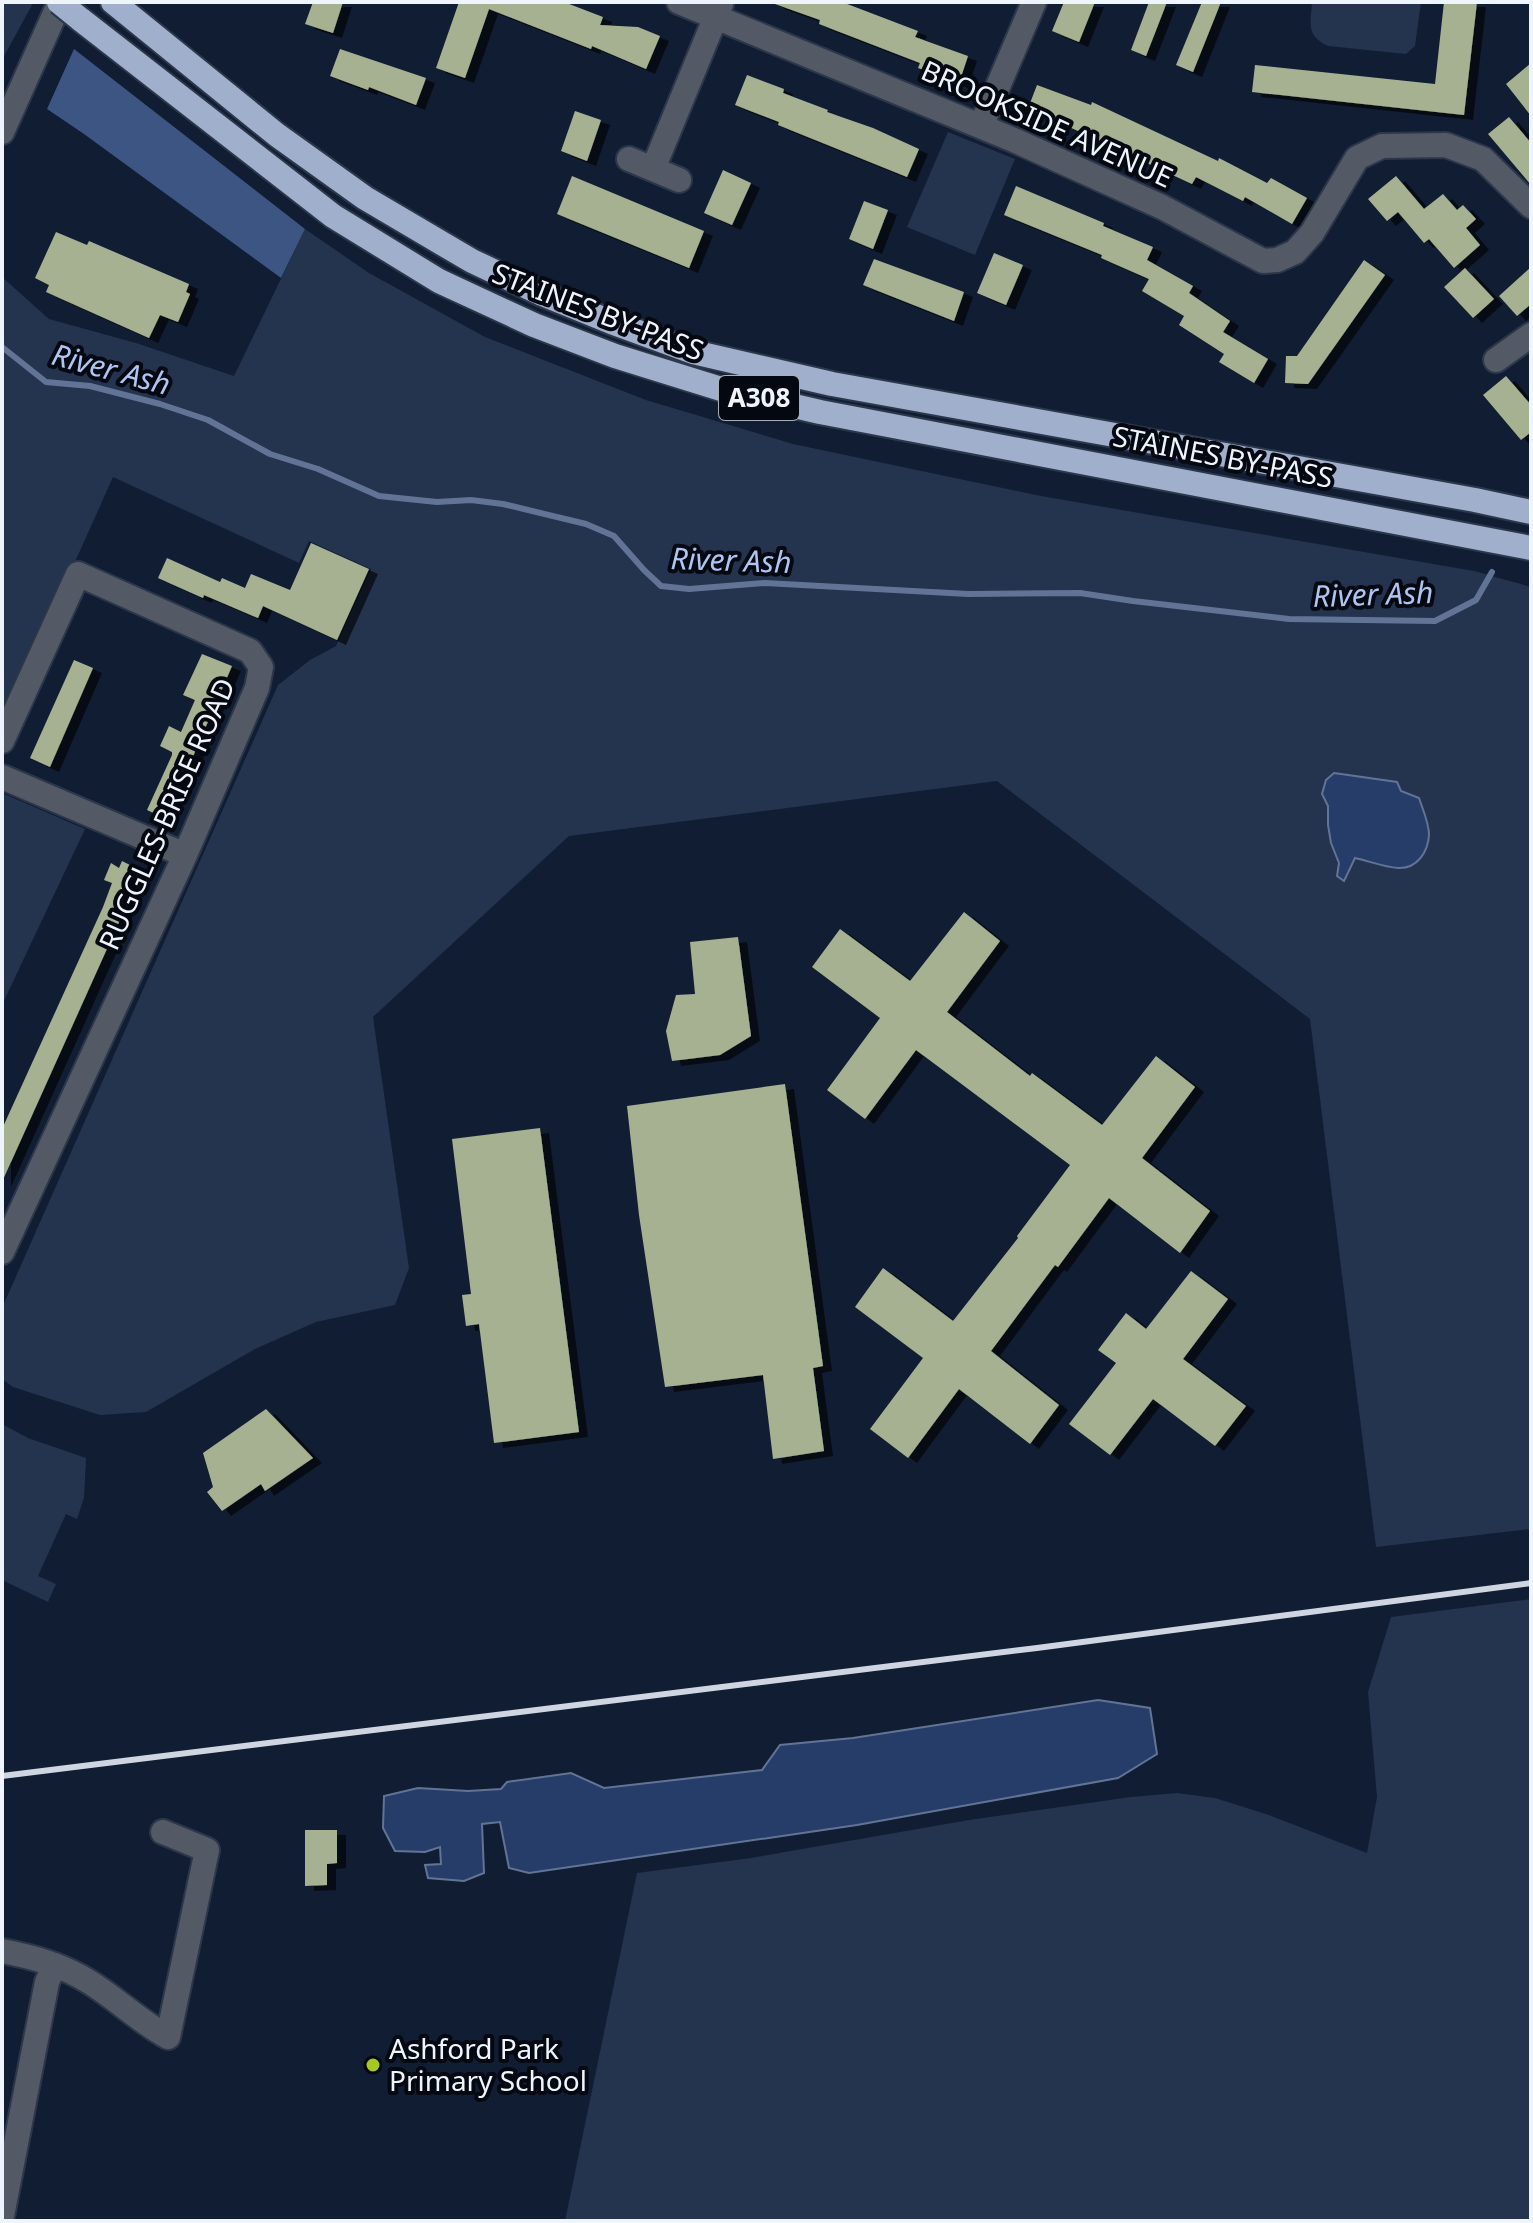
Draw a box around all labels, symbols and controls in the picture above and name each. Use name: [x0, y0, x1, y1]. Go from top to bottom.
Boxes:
street label: BROOKSIDE AVENUE: [916, 51, 1179, 196]
street label: STAINES BY-PASS: [487, 253, 709, 369]
water label: River Ash: [48, 333, 175, 404]
road number: A308: [719, 376, 799, 420]
street label: STAINES BY-PASS: [1110, 416, 1336, 496]
water label: River Ash: [670, 537, 792, 582]
water label: River Ash: [1312, 571, 1434, 616]
street label: RUGGLES-BRISE ROAD: [89, 672, 243, 955]
place label: Ashford Park Primary School: [389, 2029, 587, 2099]
marker: Ashford Park Primary School: [364, 2056, 382, 2074]

